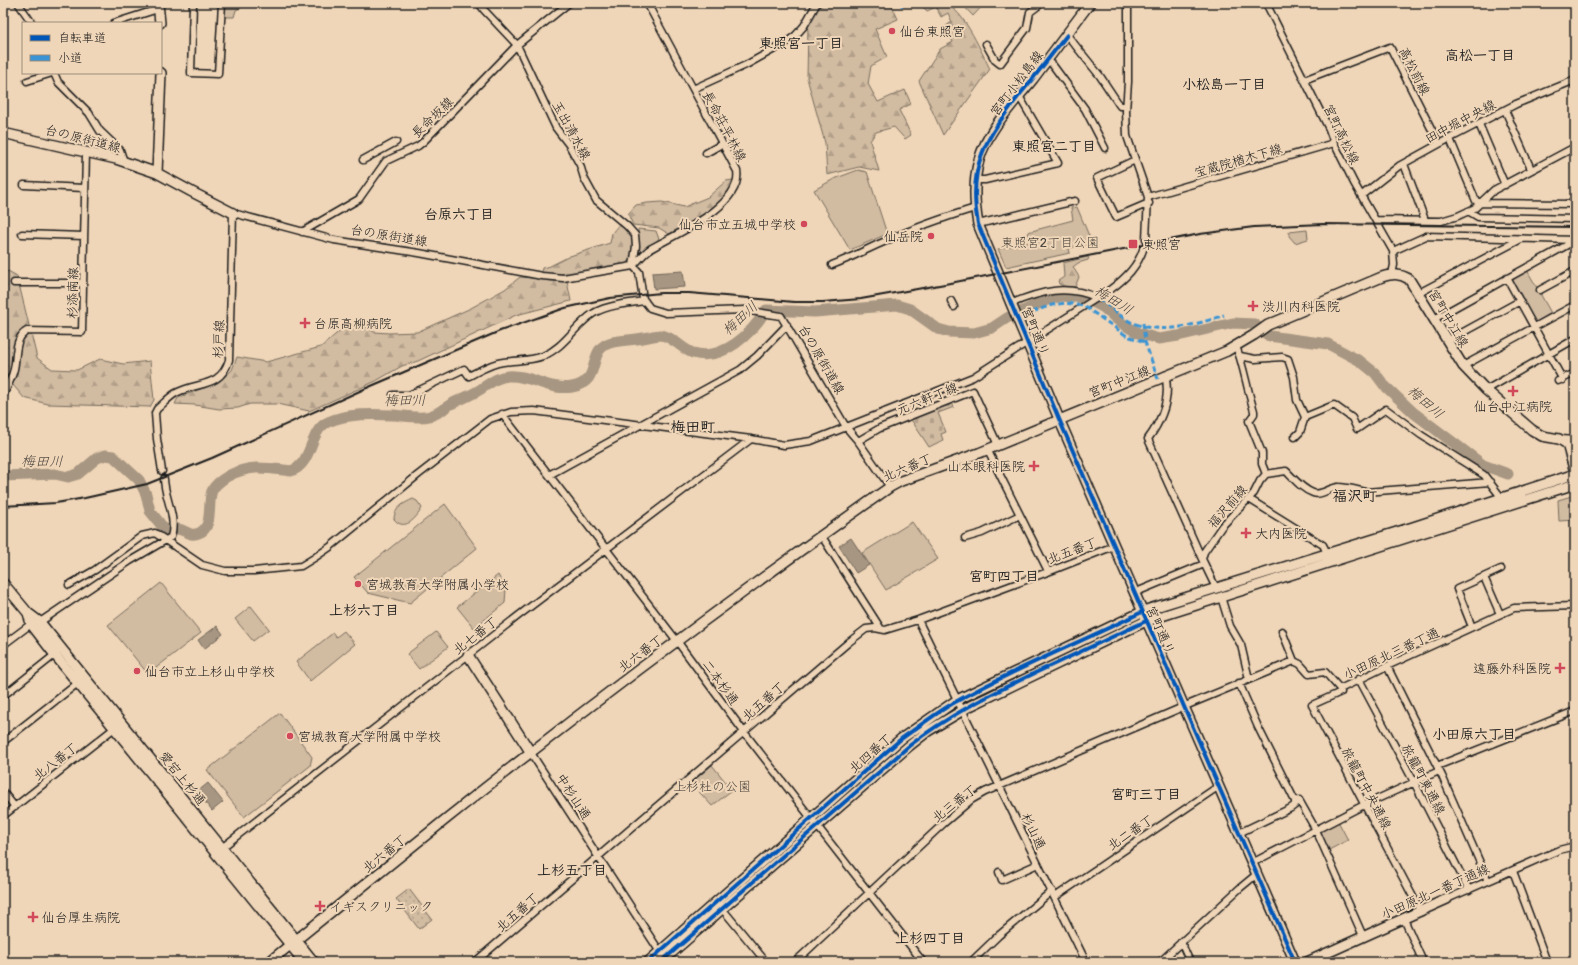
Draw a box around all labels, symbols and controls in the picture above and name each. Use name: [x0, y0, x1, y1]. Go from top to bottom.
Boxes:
legend: [22, 22, 162, 74]
place label: 仙台東照宮: [900, 24, 965, 40]
marker: 仙台東照宮: [887, 26, 897, 36]
text: 自転車道: [58, 31, 106, 46]
district label: 東照宮一丁目: [759, 35, 843, 52]
street label: 高松前線: [1395, 45, 1433, 99]
street label: 宮町小松島線: [987, 47, 1047, 120]
district label: 高松一丁目: [1445, 47, 1515, 64]
text: 小道: [58, 51, 82, 66]
district label: 小松島一丁目: [1182, 76, 1266, 93]
street label: 長命荘平林線: [699, 88, 750, 166]
street label: 長命坂線: [408, 93, 458, 142]
street label: 田中堀中央線: [1422, 96, 1500, 147]
street label: 玉出清水線: [548, 98, 594, 164]
street label: 宮町高松線: [1320, 102, 1363, 168]
street label: 台の原街道線: [43, 122, 123, 156]
district label: 東照宮二丁目: [1012, 138, 1096, 155]
street label: 宝蔵院楢木下線: [1192, 140, 1285, 181]
district label: 台原六丁目: [424, 206, 494, 223]
place label: 仙台市立五城中学校: [679, 217, 796, 233]
marker: 仙台市立五城中学校: [799, 219, 809, 229]
street label: 台の原街道線: [349, 222, 430, 250]
place label: 仙岳院: [884, 229, 923, 245]
marker: 仙岳院: [926, 231, 936, 241]
park label: 東照宮2丁目公園: [1001, 235, 1099, 251]
place label: 東照宮: [1142, 237, 1181, 253]
marker: 東照宮: [1127, 238, 1139, 250]
street label: 杉添南線: [65, 266, 81, 319]
water label: 梅田川: [1091, 282, 1136, 319]
street label: 宮町中江線: [1425, 287, 1472, 351]
water label: 梅田川: [719, 298, 761, 339]
place label: 渋川内科医院: [1262, 299, 1340, 315]
marker: 渋川内科医院: [1247, 300, 1259, 312]
street label: 宮町通り: [1018, 304, 1053, 358]
place label: 台原高柳病院: [314, 316, 392, 332]
marker: 台原高柳病院: [299, 317, 311, 329]
street label: 杉戸線: [210, 318, 228, 359]
street label: 台の原街道線: [795, 322, 848, 398]
street label: 宮町中江線: [1086, 362, 1153, 402]
street label: 元六軒丁線: [894, 379, 961, 419]
water label: 梅田川: [1404, 382, 1447, 423]
marker: 仙台中江病院: [1507, 385, 1519, 397]
water label: 梅田川: [384, 392, 426, 409]
place label: 仙台中江病院: [1474, 399, 1552, 415]
district label: 梅田町: [670, 418, 716, 437]
street label: 北六番丁: [880, 450, 934, 485]
water label: 梅田川: [21, 453, 63, 470]
place label: 山本眼科医院: [947, 459, 1025, 475]
marker: 山本眼科医院: [1028, 460, 1040, 472]
street label: 福沢前線: [1205, 481, 1252, 532]
district label: 福沢町: [1332, 487, 1378, 506]
place label: 大内医院: [1255, 526, 1307, 542]
marker: 大内医院: [1240, 527, 1252, 539]
street label: 北五番丁: [1045, 534, 1100, 568]
district label: 宮町四丁目: [969, 568, 1039, 585]
place label: 宮城教育大学附属小学校: [366, 577, 509, 593]
marker: 宮城教育大学附属小学校: [353, 579, 363, 589]
district label: 上杉六丁目: [329, 602, 399, 619]
street label: 宮町通り: [1142, 603, 1178, 657]
street label: 北七番丁: [450, 613, 501, 658]
street label: 小田原北三番丁通: [1341, 625, 1442, 683]
street label: 北六番丁: [615, 632, 666, 676]
street label: 二本杉通: [698, 657, 742, 708]
place label: 遠藤外科医院: [1473, 661, 1551, 677]
marker: 遠藤外科医院: [1554, 662, 1566, 674]
place label: 仙台市立上杉山中学校: [145, 664, 275, 680]
marker: 仙台市立上杉山中学校: [132, 666, 142, 676]
street label: 北五番丁: [739, 679, 789, 725]
district label: 小田原六丁目: [1432, 726, 1516, 743]
place label: 宮城教育大学附属中学校: [298, 729, 441, 745]
marker: 宮城教育大学附属中学校: [285, 731, 295, 741]
street label: 北四番丁: [846, 731, 896, 777]
street label: 北八番丁: [30, 739, 81, 784]
street label: 旅籠町東通線: [1398, 741, 1449, 819]
street label: 旅籠町中央通線: [1338, 745, 1395, 833]
street label: 愛宕上杉通: [156, 748, 209, 809]
street label: 中杉山通: [552, 770, 594, 823]
park label: 上杉杜の公園: [673, 779, 751, 795]
street label: 北三番丁: [929, 781, 980, 826]
district label: 宮町三丁目: [1111, 786, 1181, 803]
street label: 杉山通: [1017, 810, 1049, 852]
street label: 北二番丁: [1105, 812, 1157, 854]
street label: 北六番丁: [359, 831, 410, 876]
street label: 小田原北一番丁通線: [1379, 860, 1493, 923]
district label: 上杉五丁目: [537, 862, 607, 879]
street label: 北五番丁: [493, 890, 543, 936]
place label: イギスクリニック: [329, 899, 433, 915]
marker: イギスクリニック: [314, 900, 326, 912]
place label: 仙台厚生病院: [42, 910, 120, 926]
marker: 仙台厚生病院: [27, 911, 39, 923]
district label: 上杉四丁目: [895, 930, 965, 947]

